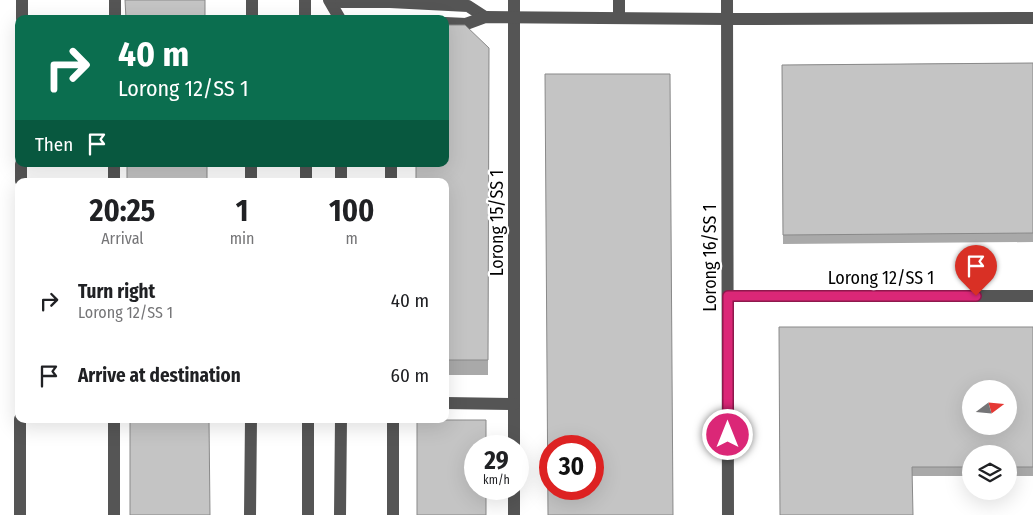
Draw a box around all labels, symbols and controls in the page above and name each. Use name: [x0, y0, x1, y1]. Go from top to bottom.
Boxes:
text: 40 m: [118, 33, 189, 75]
icon: right: [35, 35, 100, 100]
text: Lorong 12/SS 1: [118, 75, 248, 102]
icon: arrive: [83, 130, 111, 158]
text: Then: [35, 133, 73, 156]
street label: Lorong 15/SS 1: [486, 170, 508, 276]
text: 20:25: [90, 193, 155, 229]
text: 1: [236, 193, 249, 229]
text: 100: [329, 193, 375, 229]
street label: Lorong 16/SS 1: [699, 204, 721, 312]
text: Arrival: [101, 229, 144, 248]
text: min: [230, 229, 255, 248]
text: m: [346, 229, 358, 248]
pin: [955, 245, 997, 296]
icon: arrive: [962, 252, 990, 280]
street label: Lorong 12/SS 1: [828, 267, 934, 289]
text: Turn right: [78, 280, 155, 303]
icon: right: [35, 287, 63, 315]
text: 40 m: [391, 289, 429, 312]
text: Lorong 12/SS 1: [78, 303, 173, 322]
icon: arrive: [35, 362, 63, 390]
text: Arrive at destination: [78, 364, 241, 387]
text: 60 m: [391, 364, 429, 387]
north arrow: [962, 380, 1018, 435]
map controls: [962, 380, 1017, 500]
position arrow: [701, 408, 753, 460]
speed limit sign: 30: [539, 435, 604, 500]
button: layers: [962, 445, 1017, 500]
text: 29: [484, 446, 509, 476]
text: km/h: [483, 473, 510, 487]

